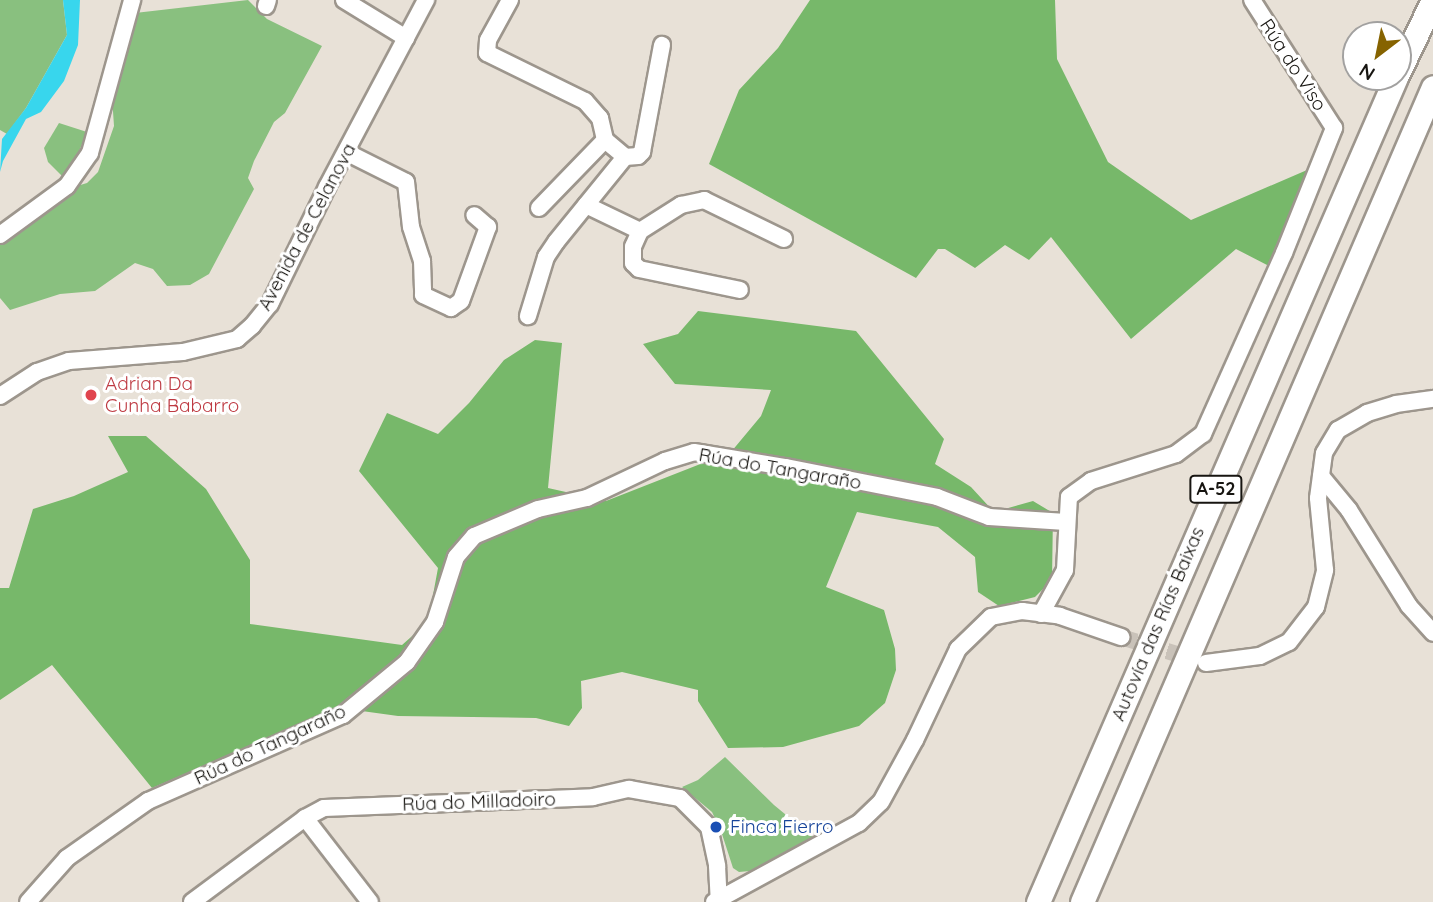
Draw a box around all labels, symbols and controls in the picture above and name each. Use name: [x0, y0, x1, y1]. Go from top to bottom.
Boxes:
street label: Rúa do Viso: [1255, 15, 1331, 115]
north arrow: [1342, 21, 1412, 91]
text: N: [1355, 58, 1379, 86]
street label: Avenida de Celanova: [253, 140, 361, 314]
place label: Adrian Da Cunha Babarro: [105, 373, 239, 417]
marker: Adrian Da Cunha Babarro: [83, 387, 99, 403]
street label: Rúa do Tangaraño: [697, 443, 863, 495]
road number: A-52: [1188, 475, 1244, 504]
street label: Autovía das Rías Baixas: [1107, 524, 1209, 724]
street label: Rúa do Tangaraño: [191, 700, 349, 790]
street label: Rúa do Milladoiro: [402, 788, 556, 816]
place label: Finca Fierro: [730, 816, 834, 838]
marker: Finca Fierro: [708, 819, 724, 835]

